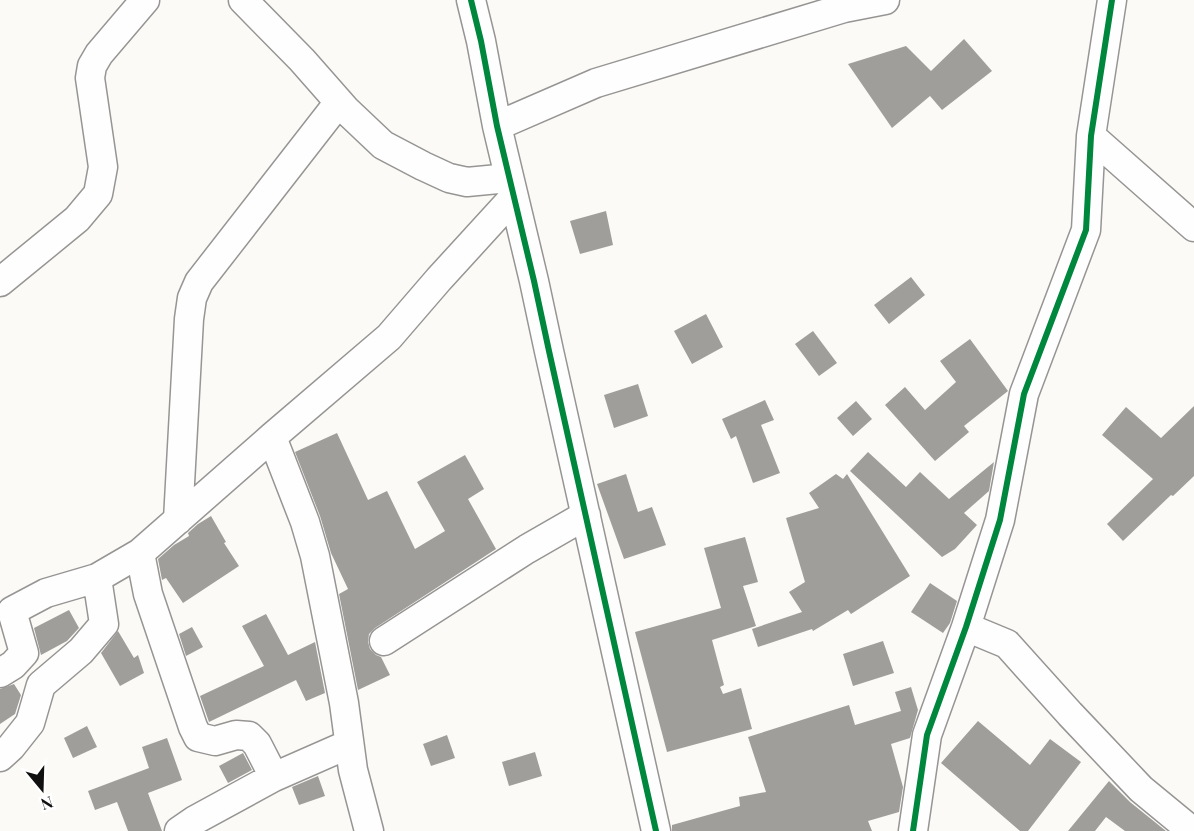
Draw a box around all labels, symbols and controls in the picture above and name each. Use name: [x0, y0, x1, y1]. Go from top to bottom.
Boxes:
north arrow: [12, 759, 72, 819]
text: N: [38, 792, 56, 816]

